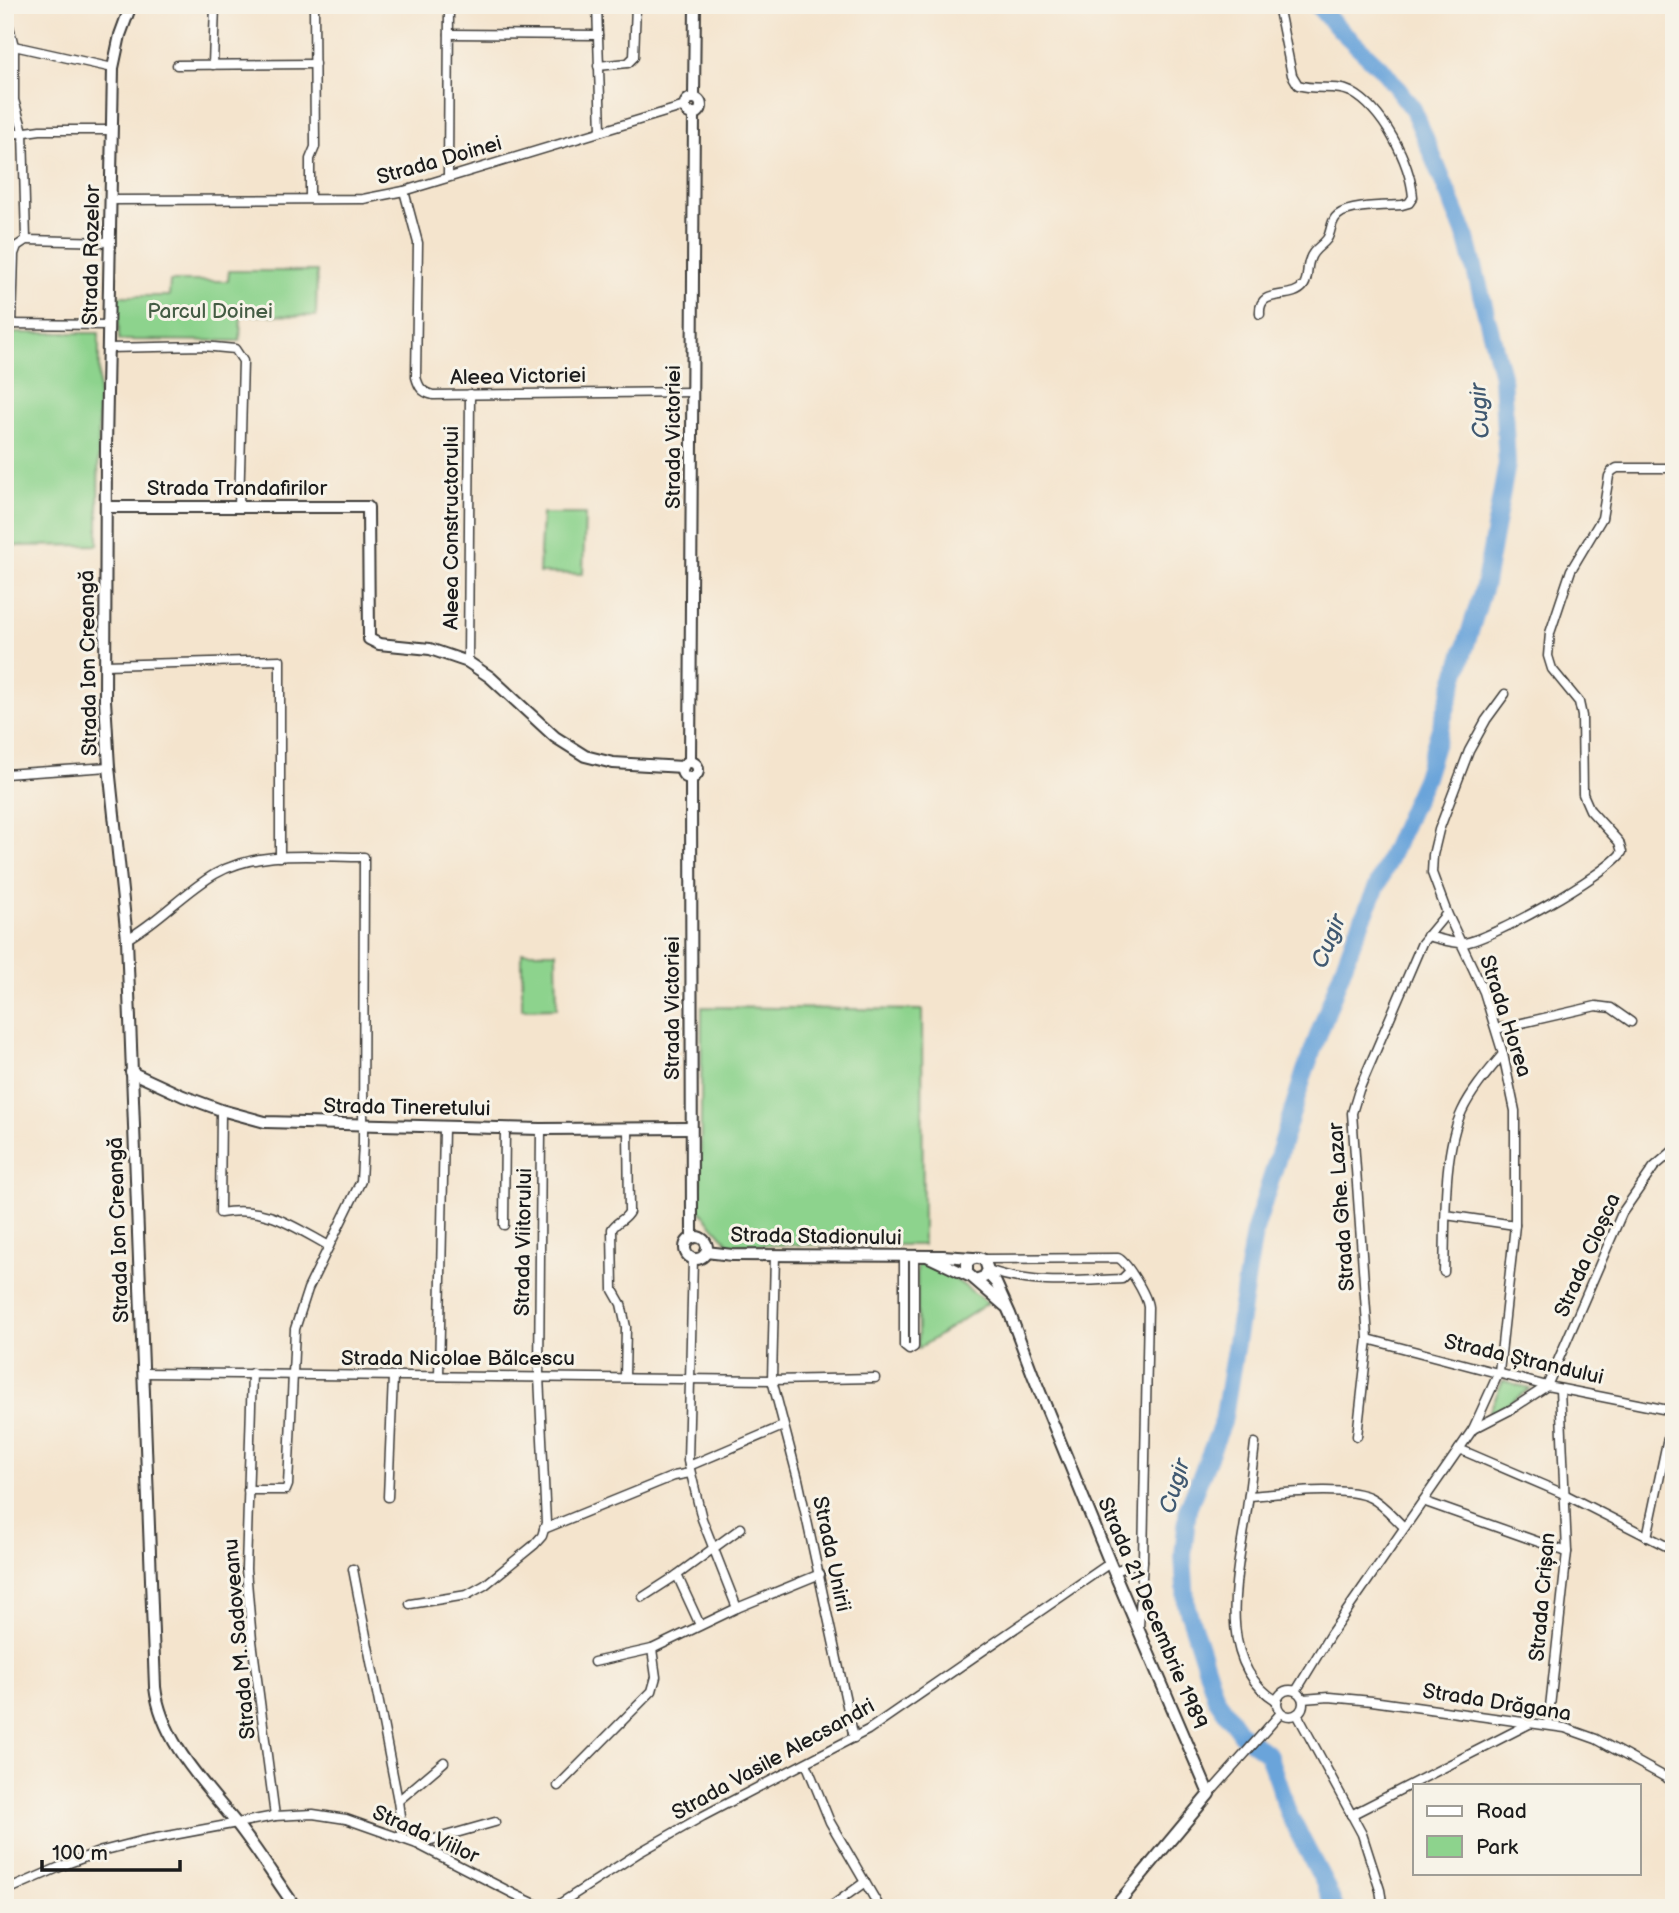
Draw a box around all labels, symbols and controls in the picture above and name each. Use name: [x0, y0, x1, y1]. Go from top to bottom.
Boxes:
street label: Strada Doinei: [374, 131, 505, 190]
street label: Strada Rozelor: [78, 184, 105, 326]
park label: Parcul Doinei: [147, 299, 273, 324]
street label: Aleea Victoriei: [450, 363, 586, 390]
street label: Strada Victoriei: [661, 365, 686, 509]
water label: Cugir: [1464, 381, 1496, 440]
street label: Aleea Constructorului: [439, 426, 464, 630]
street label: Strada Trandafirilor: [147, 476, 328, 501]
street label: Strada Ion Creangă: [74, 570, 103, 756]
water label: Cugir: [1306, 909, 1353, 972]
street label: Strada Victoriei: [660, 936, 685, 1080]
street label: Strada Horea: [1474, 952, 1537, 1080]
street label: Strada Tineretului: [323, 1094, 491, 1121]
street label: Strada Ghe. Lazar: [1323, 1121, 1360, 1292]
street label: Strada Ion Creangă: [103, 1137, 134, 1323]
street label: Strada Viitorului: [510, 1168, 537, 1316]
street label: Strada Cloșca: [1549, 1190, 1626, 1321]
street label: Strada Stadionului: [730, 1223, 902, 1250]
street label: Strada Ștrandului: [1442, 1329, 1606, 1390]
street label: Strada Nicolae Bălcescu: [341, 1346, 575, 1371]
water label: Cugir: [1153, 1454, 1197, 1517]
street label: Strada Unirii: [807, 1494, 856, 1614]
street label: Strada 21 Decembrie 1989: [1092, 1494, 1213, 1733]
street label: Strada Crișan: [1524, 1532, 1561, 1663]
street label: Strada M. Sadoveanu: [218, 1538, 261, 1740]
street label: Strada Drăgana: [1421, 1678, 1573, 1727]
street label: Strada Vasile Alecsandri: [667, 1693, 879, 1826]
legend: [1413, 1784, 1640, 1874]
text: Road: [1476, 1799, 1527, 1824]
street label: Strada Viilor: [369, 1800, 483, 1869]
scale bar: [42, 1829, 180, 1873]
text: Park: [1476, 1835, 1519, 1860]
text: 100 m: [52, 1841, 108, 1866]

